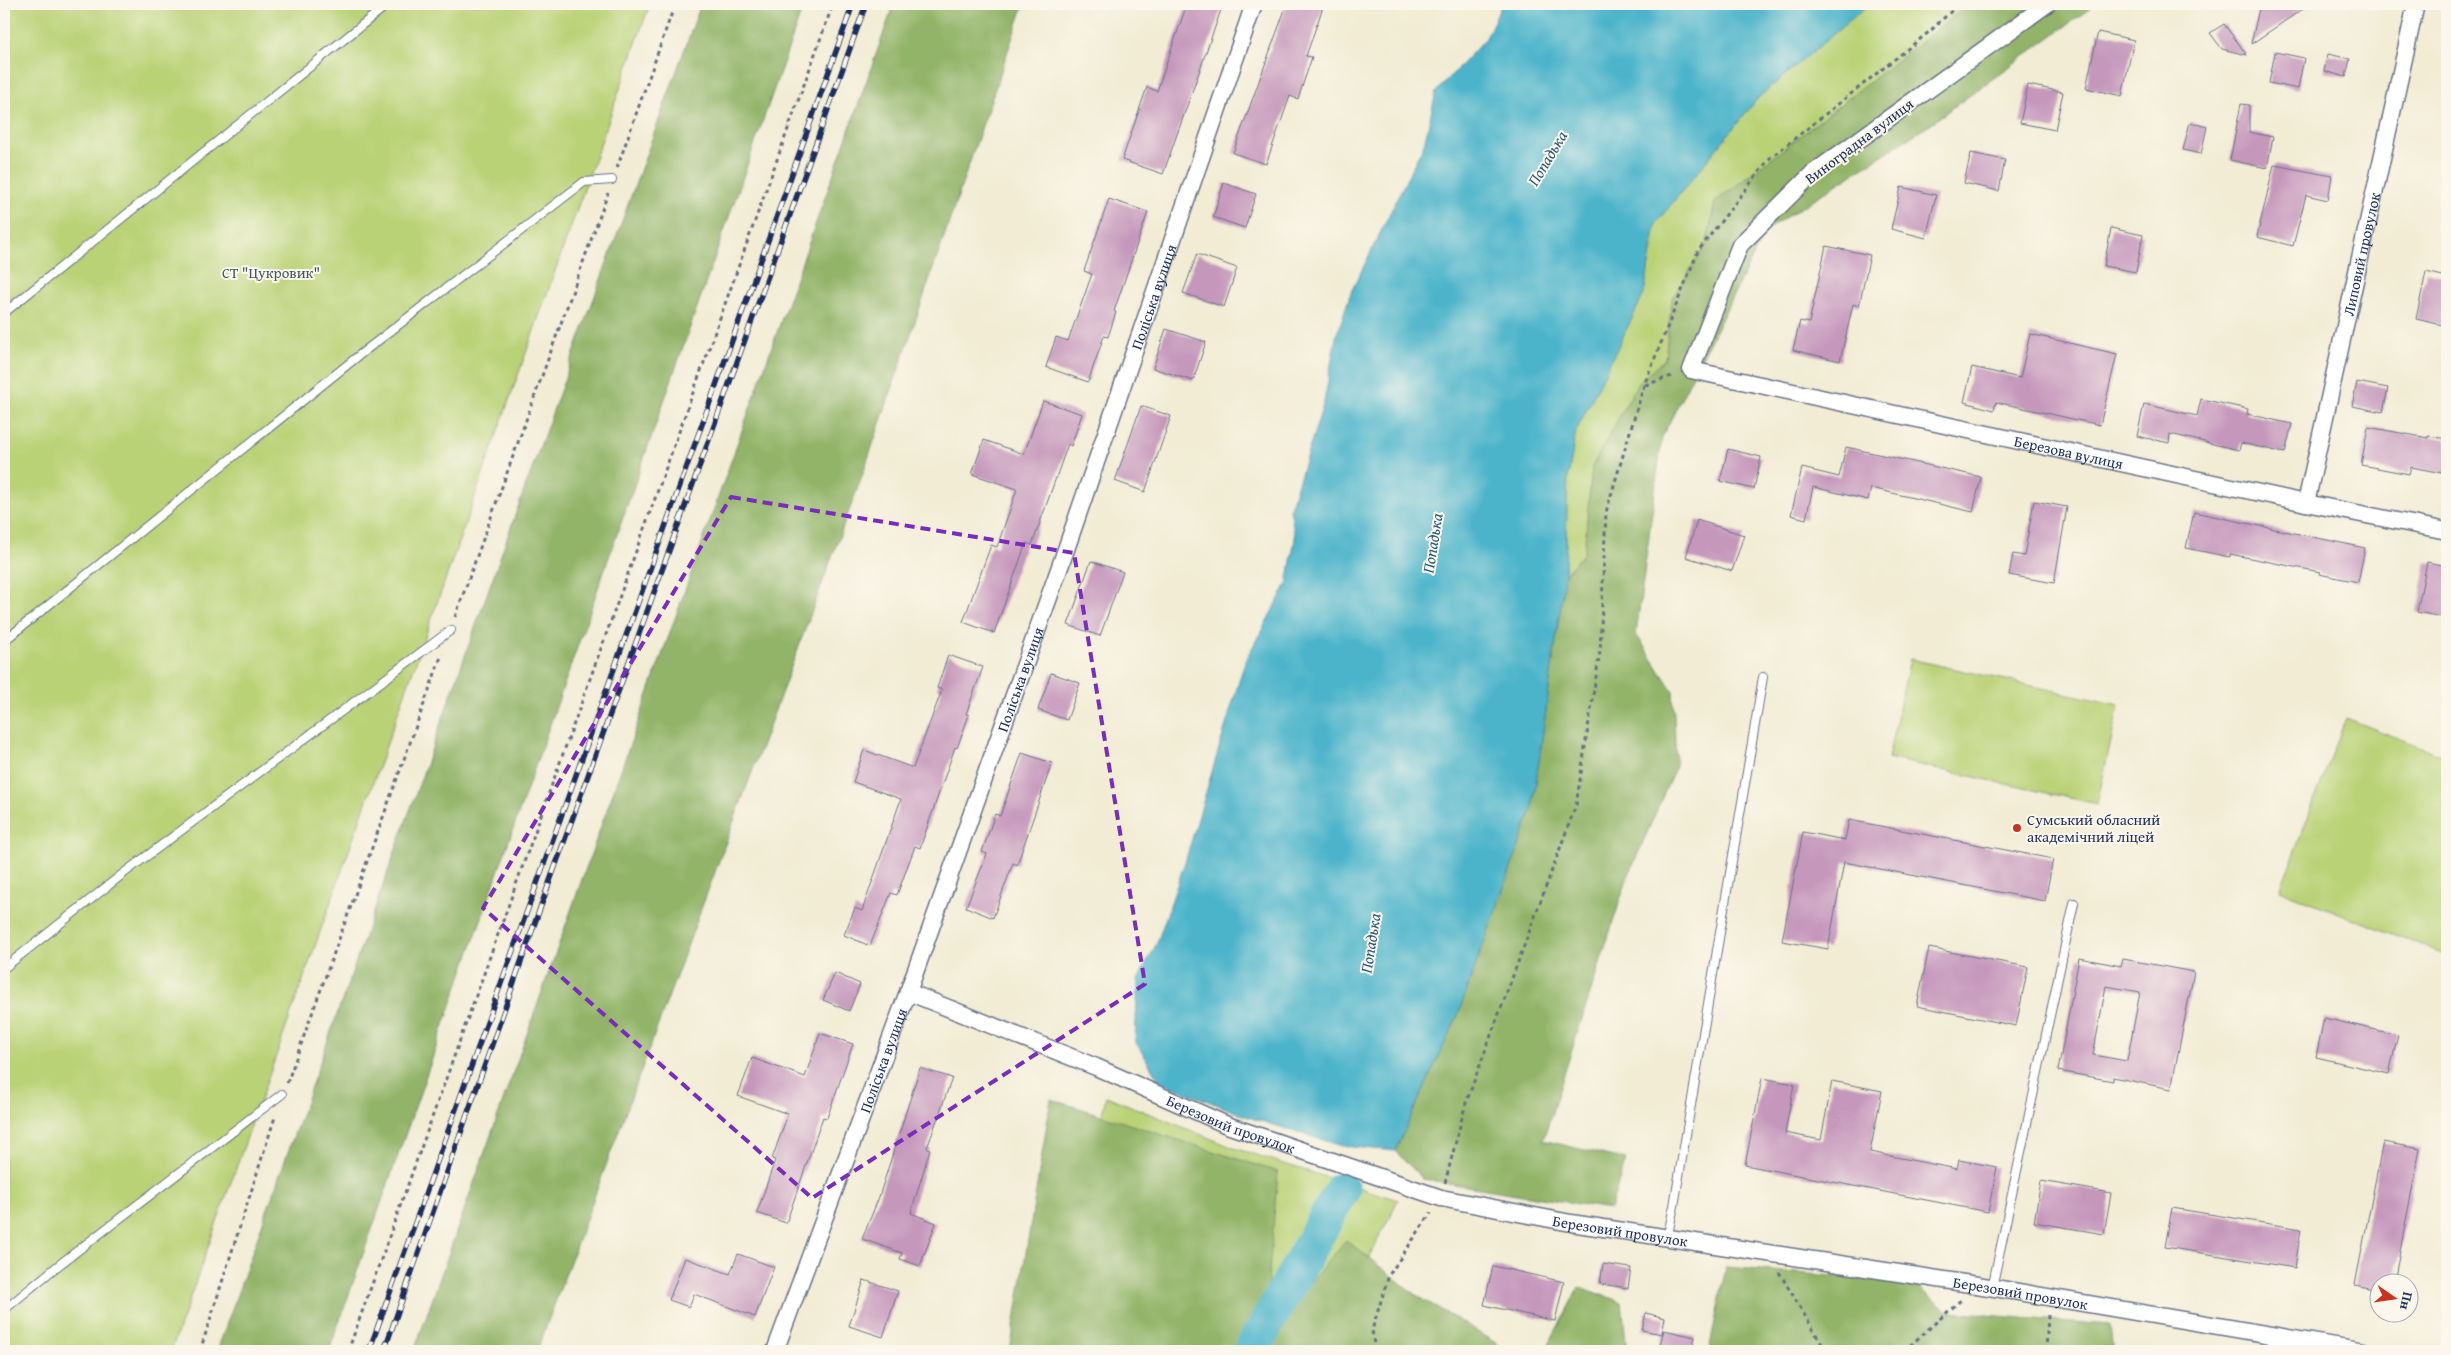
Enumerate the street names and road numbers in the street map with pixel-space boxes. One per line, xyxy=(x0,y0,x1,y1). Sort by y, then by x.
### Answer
street label: Виноградна вулиця xyxy=(1800,93,1918,189)
street label: Липовий провулок xyxy=(2337,190,2385,318)
street label: Поліська вулиця xyxy=(1125,241,1181,352)
street label: Березова вулиця xyxy=(2012,430,2126,474)
street label: Поліська вулиця xyxy=(991,623,1048,735)
street label: Поліська вулиця xyxy=(854,1005,912,1116)
street label: Березовий провулок xyxy=(1163,1089,1298,1158)
street label: Березовий провулок xyxy=(1551,1209,1689,1251)
street label: Березовий провулок xyxy=(1952,1271,2090,1314)

